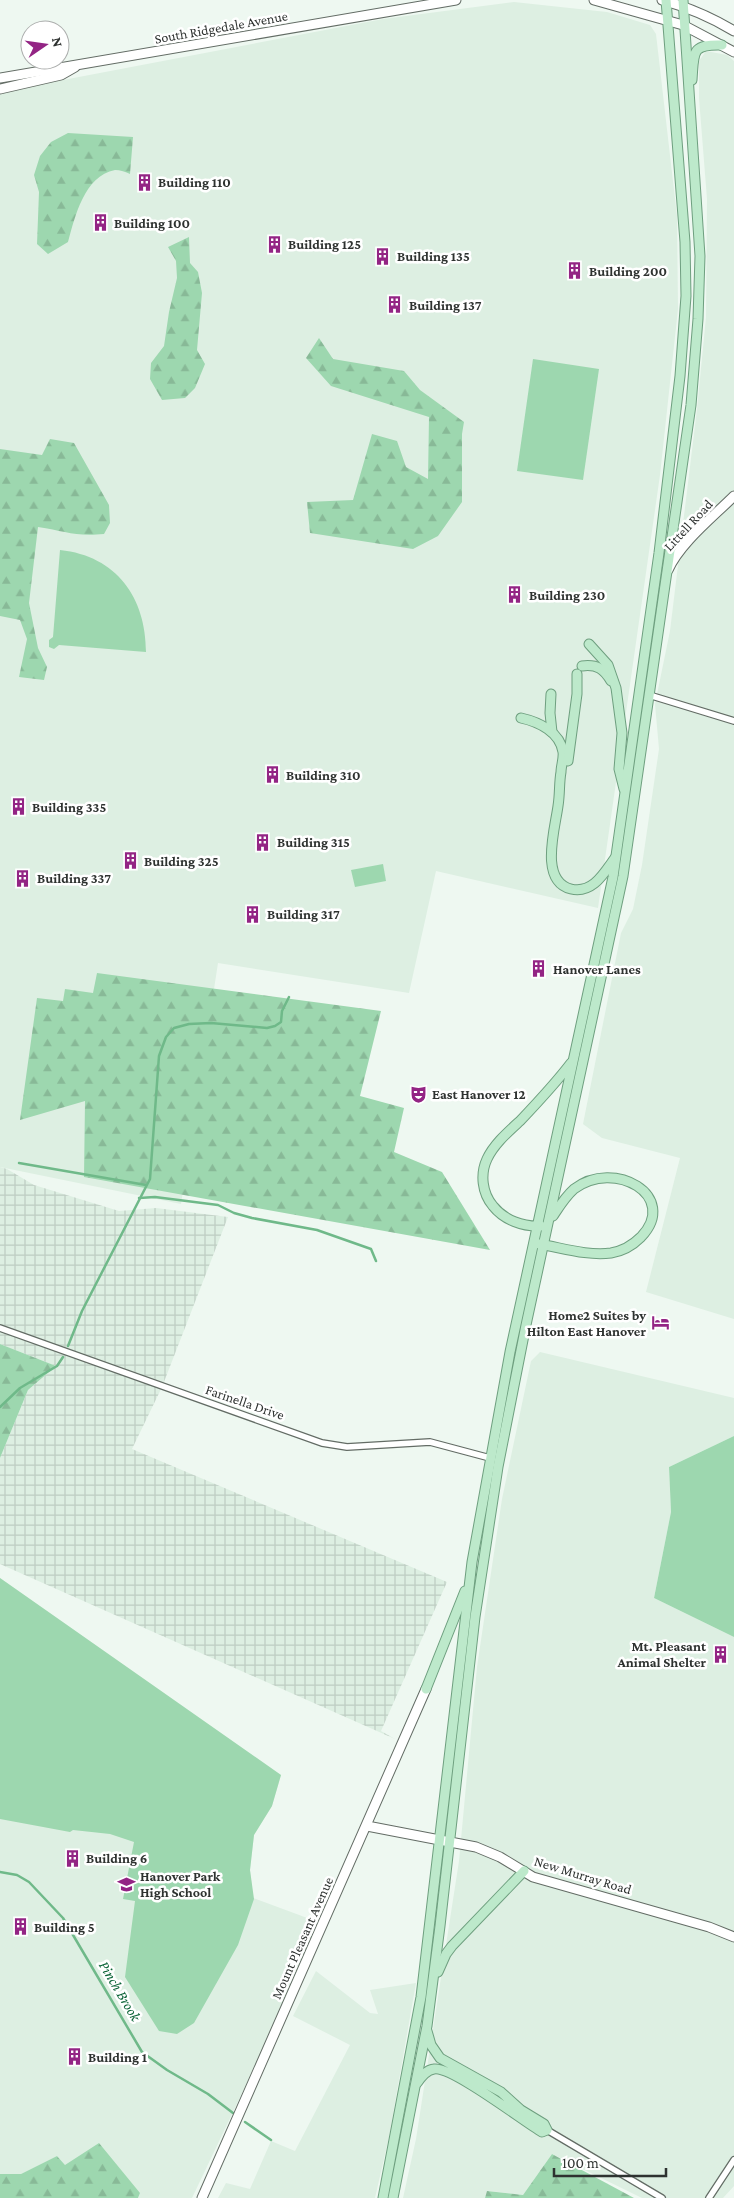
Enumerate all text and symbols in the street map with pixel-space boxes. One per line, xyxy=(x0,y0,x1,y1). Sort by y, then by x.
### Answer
street label: South Ridgedale Avenue xyxy=(153,7,289,47)
north arrow xyxy=(20,20,70,70)
text: N xyxy=(49,36,67,49)
building icon: Building 110 xyxy=(134,172,154,192)
place label: Building 110 xyxy=(158,174,231,190)
building icon: Building 100 xyxy=(90,213,110,233)
place label: Building 100 xyxy=(114,215,190,231)
building icon: Building 125 xyxy=(264,234,284,254)
place label: Building 125 xyxy=(288,236,361,252)
building icon: Building 135 xyxy=(373,246,393,266)
place label: Building 135 xyxy=(397,248,470,264)
building icon: Building 200 xyxy=(565,261,585,281)
place label: Building 200 xyxy=(589,263,667,279)
building icon: Building 137 xyxy=(385,295,405,315)
place label: Building 137 xyxy=(409,297,482,313)
street label: Littell Road xyxy=(660,496,716,554)
building icon: Building 230 xyxy=(505,585,525,605)
place label: Building 230 xyxy=(529,587,605,603)
building icon: Building 310 xyxy=(262,765,282,785)
place label: Building 310 xyxy=(286,767,360,783)
building icon: Building 335 xyxy=(8,797,28,817)
place label: Building 335 xyxy=(32,799,106,815)
building icon: Building 315 xyxy=(253,832,273,852)
place label: Building 315 xyxy=(277,834,350,850)
building icon: Building 325 xyxy=(120,851,140,871)
place label: Building 325 xyxy=(144,853,219,869)
building icon: Building 337 xyxy=(13,868,33,888)
place label: Building 337 xyxy=(37,870,111,886)
building icon: Building 317 xyxy=(243,904,263,924)
place label: Building 317 xyxy=(267,906,340,922)
building icon: Hanover Lanes xyxy=(529,959,549,979)
place label: Hanover Lanes xyxy=(553,961,641,977)
theatre icon: East Hanover 12 xyxy=(408,1084,428,1104)
place label: East Hanover 12 xyxy=(432,1086,526,1102)
place label: Home2 Suites by Hilton East Hanover xyxy=(527,1307,646,1339)
hotel icon: Home2 Suites by Hilton East Hanover xyxy=(650,1313,670,1333)
street label: Farinella Drive xyxy=(203,1381,287,1423)
place label: Mt. Pleasant Animal Shelter xyxy=(617,1638,707,1670)
building icon: Mt. Pleasant Animal Shelter xyxy=(710,1644,730,1664)
building icon: Building 6 xyxy=(62,1848,82,1868)
place label: Building 6 xyxy=(86,1850,147,1866)
street label: New Murray Road xyxy=(532,1853,634,1898)
place label: Hanover Park High School xyxy=(140,1868,221,1900)
school or university icon: Hanover Park High School xyxy=(116,1874,136,1894)
street label: Mount Pleasant Avenue xyxy=(268,1874,336,2002)
building icon: Building 5 xyxy=(10,1917,30,1937)
place label: Building 5 xyxy=(34,1919,95,1935)
water label: Pinch Brook xyxy=(96,1958,145,2025)
building icon: Building 1 xyxy=(64,2047,84,2067)
place label: Building 1 xyxy=(88,2049,147,2065)
scale bar xyxy=(554,2146,666,2178)
text: 100 m xyxy=(562,2155,599,2171)

